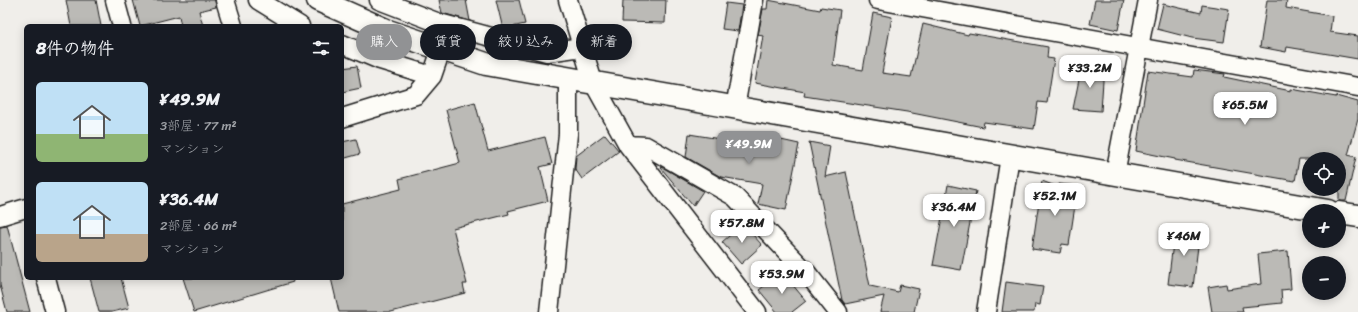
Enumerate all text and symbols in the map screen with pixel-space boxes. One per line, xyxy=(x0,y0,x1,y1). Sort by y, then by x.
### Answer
chip: 購入 xyxy=(356,24,412,60)
chip: 賃貸 xyxy=(420,24,476,60)
chip: 絞り込み xyxy=(484,24,568,60)
chip: 新着 xyxy=(576,24,632,60)
text: 8件の物件 xyxy=(36,33,114,63)
icon: filters xyxy=(310,37,332,59)
pin: ¥33.2M xyxy=(1057,55,1123,89)
text: ¥33.2M xyxy=(1068,56,1112,79)
text: ¥49.9M xyxy=(160,84,220,114)
pin: ¥65.5M xyxy=(1212,92,1278,126)
text: ¥65.5M xyxy=(1222,93,1268,116)
icon: home xyxy=(68,98,116,146)
text: 3部屋 · 77 m² xyxy=(160,114,237,137)
pin: ¥49.9M xyxy=(716,131,782,165)
text: ¥49.9M xyxy=(726,132,772,155)
text: マンション xyxy=(160,137,224,160)
map controls xyxy=(1302,152,1346,300)
button: locate xyxy=(1302,152,1346,196)
pin: ¥52.1M xyxy=(1022,183,1088,217)
text: ¥36.4M xyxy=(160,184,218,214)
text: ¥52.1M xyxy=(1034,184,1076,207)
pin: ¥36.4M xyxy=(921,194,987,228)
text: ¥36.4M xyxy=(932,195,976,218)
icon: home xyxy=(68,198,116,246)
button: + xyxy=(1302,204,1346,248)
pin: ¥57.8M xyxy=(709,210,775,244)
text: ¥57.8M xyxy=(720,211,764,234)
text: 2部屋 · 66 m² xyxy=(160,214,237,237)
pin: ¥46M xyxy=(1160,223,1208,257)
text: ¥46M xyxy=(1167,224,1201,247)
text: マンション xyxy=(160,237,224,260)
button: − xyxy=(1302,256,1346,300)
pin: ¥53.9M xyxy=(749,261,815,295)
text: ¥53.9M xyxy=(760,262,804,285)

